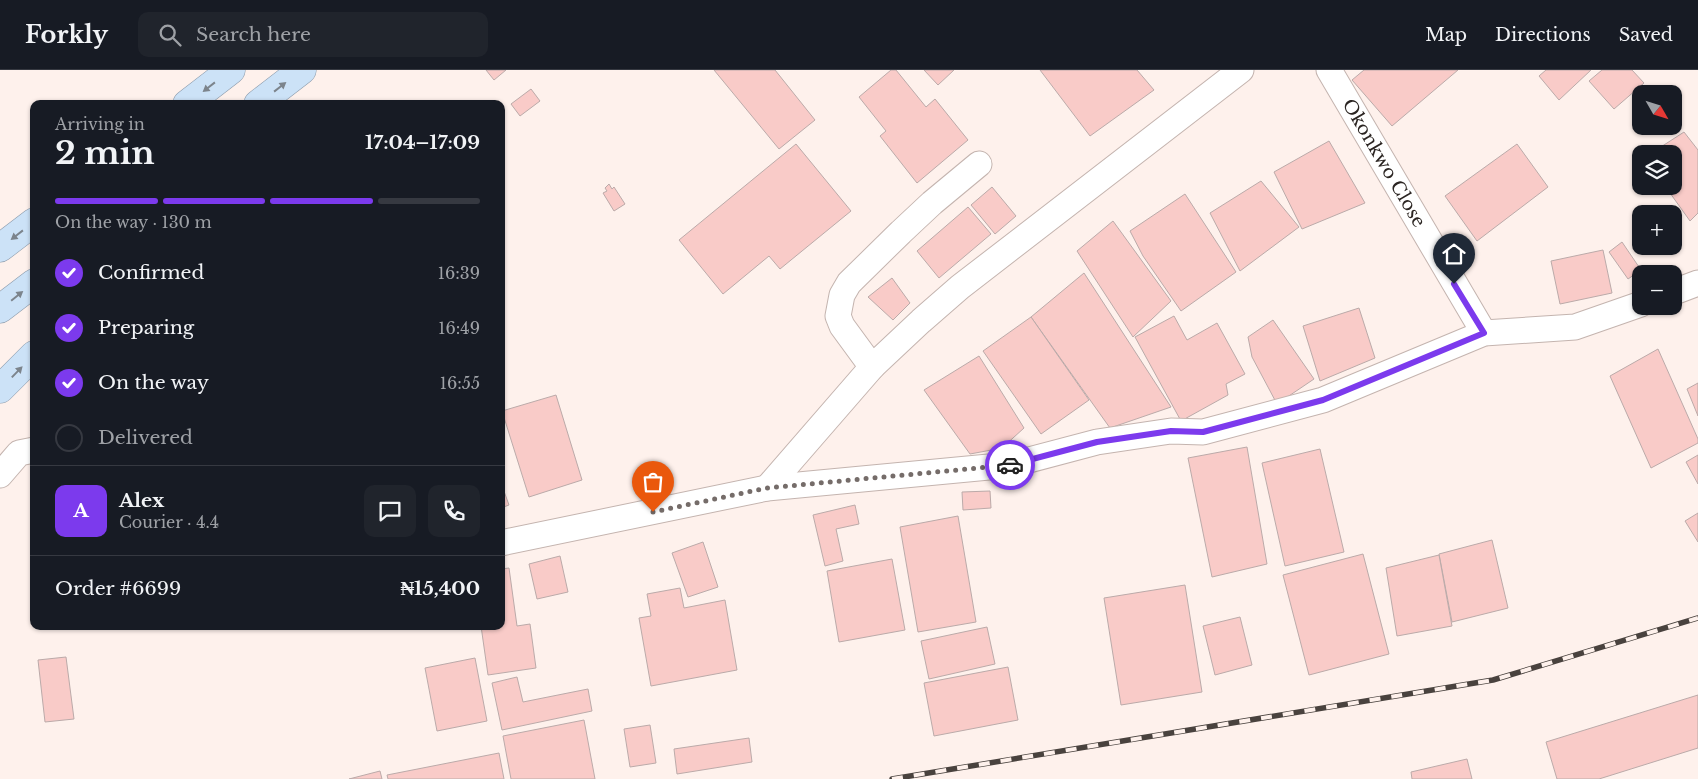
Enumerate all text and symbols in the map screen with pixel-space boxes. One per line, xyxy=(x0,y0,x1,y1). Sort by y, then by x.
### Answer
search box xyxy=(138,12,488,57)
text: Forkly xyxy=(25,20,108,49)
icon: search xyxy=(156,21,184,49)
text: Search here xyxy=(196,23,311,46)
text: Map xyxy=(1425,24,1467,46)
text: Directions xyxy=(1495,24,1591,46)
text: Saved xyxy=(1619,24,1673,46)
one-way arrow xyxy=(273,81,286,92)
one-way arrow xyxy=(202,82,216,92)
north arrow xyxy=(1632,85,1682,135)
map controls xyxy=(1632,85,1682,315)
street label: Okonkwo Close xyxy=(1338,95,1430,231)
text: Arriving in xyxy=(55,114,145,134)
text: 17:04–17:09 xyxy=(365,131,480,154)
text: 2 min xyxy=(55,133,155,173)
button: layers xyxy=(1632,145,1682,195)
button: + xyxy=(1632,205,1682,255)
text: On the way · 130 m xyxy=(55,212,212,232)
one-way arrow xyxy=(11,230,24,241)
pin xyxy=(1433,233,1475,284)
icon: home xyxy=(1440,240,1468,268)
icon: check xyxy=(55,259,83,287)
text: Confirmed xyxy=(98,261,204,284)
text: 16:39 xyxy=(438,263,480,283)
button: − xyxy=(1632,265,1682,315)
one-way arrow xyxy=(10,291,24,301)
icon: check xyxy=(55,314,83,342)
text: Preparing xyxy=(98,316,194,339)
text: 16:49 xyxy=(438,318,480,338)
one-way arrow xyxy=(11,366,23,378)
icon: check xyxy=(55,369,83,397)
text: On the way xyxy=(98,371,209,394)
text: 16:55 xyxy=(440,373,480,393)
text: Delivered xyxy=(98,426,193,449)
courier xyxy=(985,440,1035,490)
icon: car xyxy=(996,451,1024,479)
pin xyxy=(632,461,674,512)
icon: bag xyxy=(639,468,667,496)
button: chat xyxy=(364,485,416,537)
button: phone xyxy=(428,485,480,537)
text: Alex xyxy=(119,489,164,512)
text: A xyxy=(73,499,89,522)
text: Courier · 4.4 xyxy=(119,512,219,532)
text: Order #6699 xyxy=(55,577,181,600)
text: ₦15,400 xyxy=(400,577,480,600)

